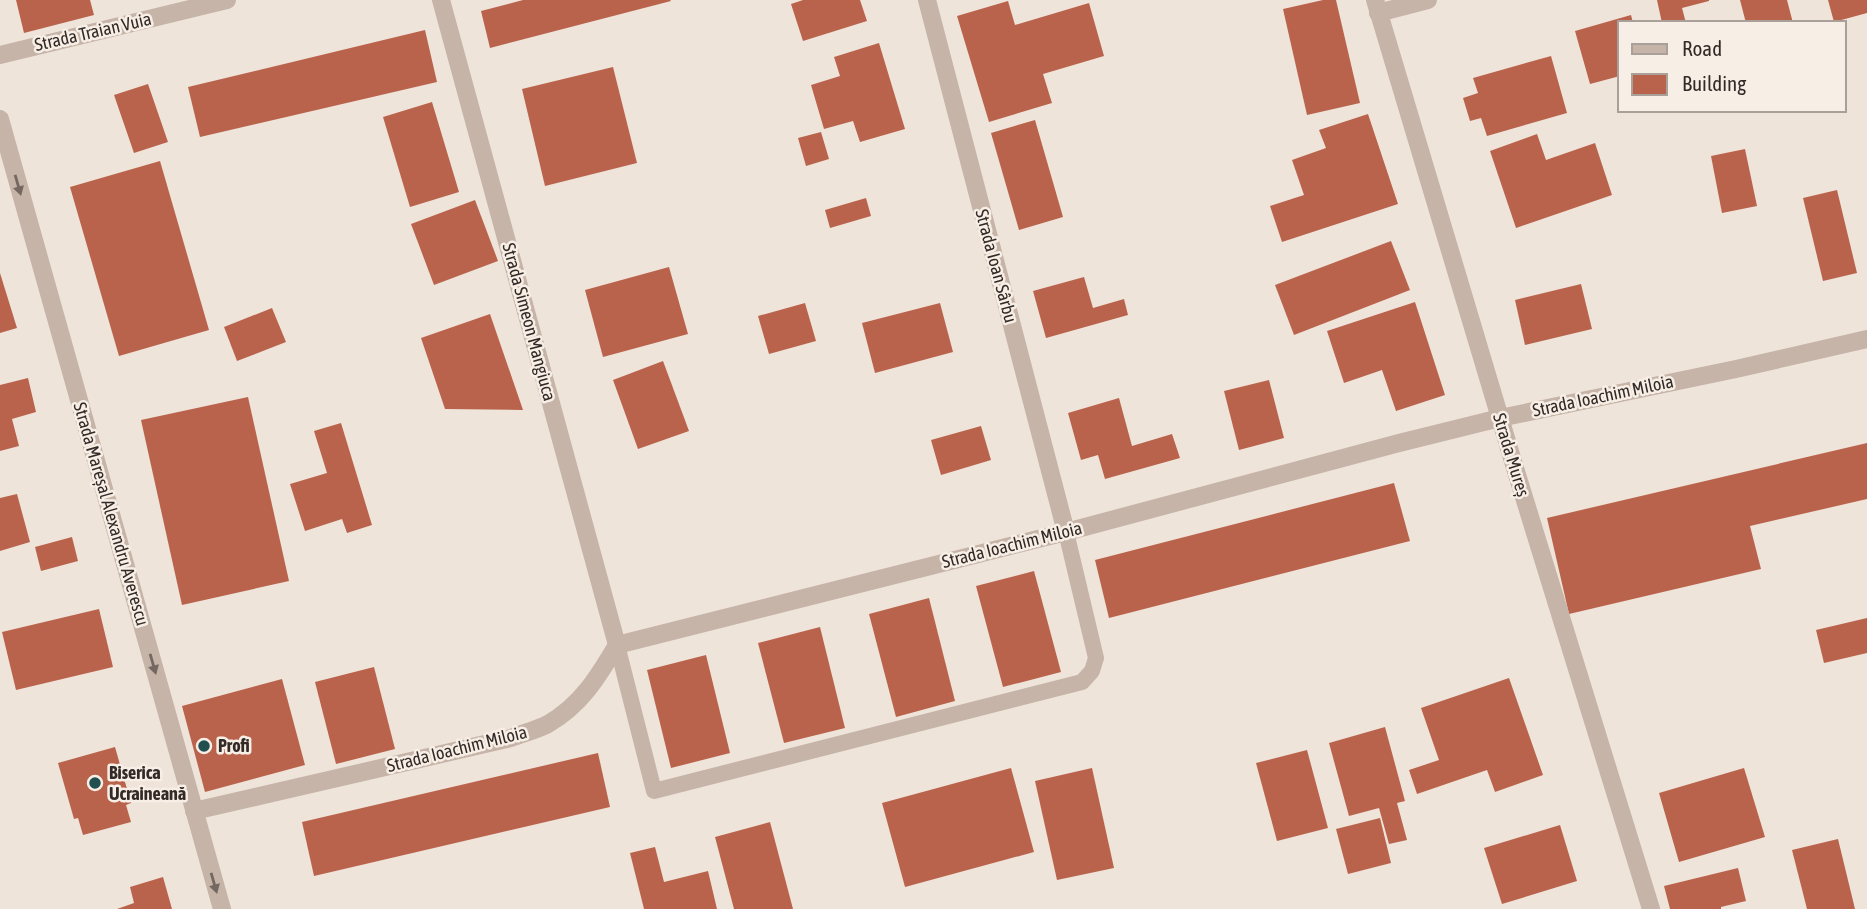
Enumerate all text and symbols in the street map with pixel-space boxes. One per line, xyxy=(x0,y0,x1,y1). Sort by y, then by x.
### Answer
street label: Strada Traian Vuia xyxy=(33,8,153,55)
legend xyxy=(1618,21,1846,112)
text: Road xyxy=(1682,36,1722,60)
text: Building xyxy=(1682,71,1746,95)
one-way arrow xyxy=(14,175,24,196)
street label: Strada Ioan Sârbu xyxy=(971,207,1022,325)
street label: Strada Simeon Mangiuca xyxy=(498,241,561,403)
street label: Strada Ioachim Miloia xyxy=(1530,370,1675,421)
street label: Strada Mareșal Alexandru Averescu xyxy=(69,400,153,628)
street label: Strada Mureș xyxy=(1489,411,1534,499)
street label: Strada Ioachim Miloia xyxy=(940,517,1084,572)
one-way arrow xyxy=(148,653,159,675)
street label: Strada Ioachim Miloia xyxy=(385,721,529,776)
place label: Profi xyxy=(218,735,250,756)
marker: Profi xyxy=(196,738,212,754)
place label: Biserica Ucraineană xyxy=(109,762,186,804)
marker: Biserica Ucraineană xyxy=(87,775,103,791)
one-way arrow xyxy=(210,872,220,893)

